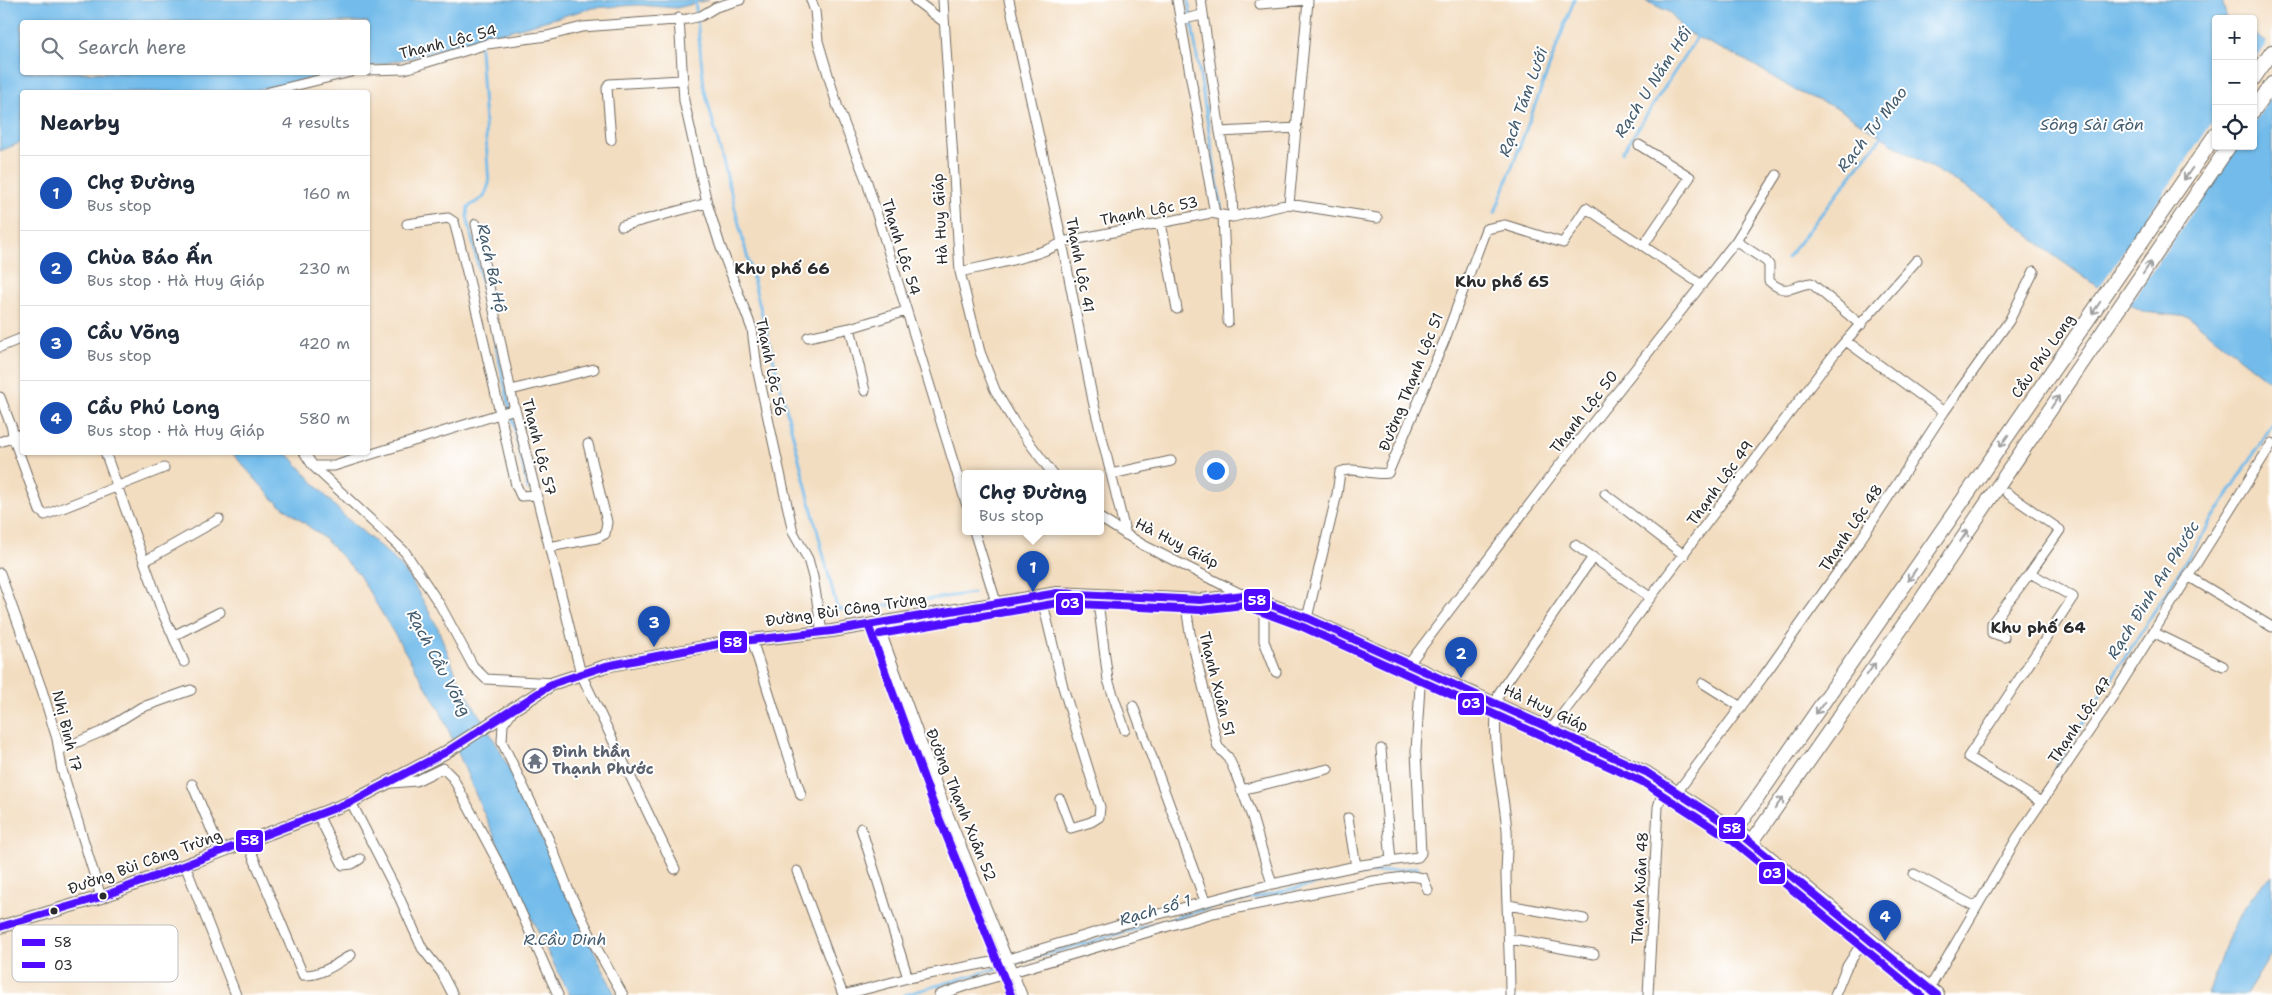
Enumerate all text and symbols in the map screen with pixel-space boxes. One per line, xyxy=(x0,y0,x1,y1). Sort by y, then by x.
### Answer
map controls xyxy=(2212,15,2257,150)
button: + xyxy=(2212,15,2257,60)
search box xyxy=(20,20,370,75)
street label: Thạnh Lộc 54 xyxy=(397,20,499,64)
water label: Rạch U Năm Hối xyxy=(1609,22,1697,141)
icon: search xyxy=(38,34,66,62)
text: Search here xyxy=(78,35,187,60)
water label: Rạch Tám Lưới xyxy=(1493,44,1553,160)
button: − xyxy=(2212,60,2257,105)
water label: Rạch Tư Mao xyxy=(1832,82,1912,176)
button: locate xyxy=(2212,105,2257,150)
text: Nearby xyxy=(40,109,120,137)
text: 4 results xyxy=(281,112,350,133)
water label: Sông Sài Gòn xyxy=(2040,114,2144,135)
one-way arrow xyxy=(2183,167,2193,181)
text: Chợ Đường xyxy=(87,170,195,195)
street label: Hà Huy Giáp xyxy=(928,173,952,265)
text: 1 xyxy=(52,183,60,204)
text: 160 m xyxy=(303,183,350,204)
street label: Thạnh Lộc 53 xyxy=(1098,192,1200,230)
text: Bus stop xyxy=(87,195,152,216)
street label: Thạnh Lộc 54 xyxy=(877,196,925,298)
street label: Thạnh Lộc 41 xyxy=(1061,216,1099,314)
water label: Rạch Bá Hộ xyxy=(472,222,512,315)
text: Chùa Báo Ấn xyxy=(87,245,213,270)
text: 2 xyxy=(50,258,62,279)
text: 230 m xyxy=(298,258,350,279)
district label: Khu phố 66 xyxy=(734,258,830,279)
one-way arrow xyxy=(2142,261,2152,275)
text: Bus stop · Hà Huy Giáp xyxy=(87,270,265,291)
district label: Khu phố 65 xyxy=(1455,271,1549,292)
one-way arrow xyxy=(2091,300,2101,314)
street label: Đường Thạnh Lộc 51 xyxy=(1374,310,1448,454)
street label: Cầu Phú Long xyxy=(2007,310,2079,402)
street label: Thạnh Lộc 56 xyxy=(751,316,791,418)
text: Cầu Võng xyxy=(87,320,180,345)
text: 3 xyxy=(50,333,62,354)
text: 420 m xyxy=(299,333,350,354)
text: Bus stop xyxy=(87,345,152,366)
street label: Thạnh Lộc 50 xyxy=(1545,366,1623,458)
text: Cầu Phú Long xyxy=(87,395,220,420)
one-way arrow xyxy=(2050,395,2061,409)
street label: Thạnh Lộc 57 xyxy=(517,396,561,498)
text: 4 xyxy=(50,408,62,429)
text: 580 m xyxy=(299,408,350,429)
text: Bus stop · Hà Huy Giáp xyxy=(87,420,265,441)
one-way arrow xyxy=(1999,434,2009,448)
street label: Thạnh Lộc 49 xyxy=(1682,436,1758,530)
your location xyxy=(1203,458,1229,484)
popup xyxy=(962,470,1104,535)
text: Chợ Đường xyxy=(979,480,1087,505)
street label: Thạnh Lộc 48 xyxy=(1814,481,1888,575)
text: Bus stop xyxy=(979,505,1044,526)
street label: Hà Huy Giáp xyxy=(1132,513,1222,573)
water label: Rạch Đình An Phước xyxy=(2102,517,2204,663)
one-way arrow xyxy=(1959,530,1969,544)
pin: 1 xyxy=(1017,551,1049,592)
one-way arrow xyxy=(1907,568,1917,582)
line badge: 58 xyxy=(1243,588,1271,612)
street label: Đường Bùi Công Trừng xyxy=(764,589,928,631)
text: 58 xyxy=(1248,591,1266,609)
line badge: 03 xyxy=(1055,592,1084,616)
text: 03 xyxy=(1060,594,1080,612)
water label: Rạch Cầu Võng xyxy=(402,606,476,720)
pin: 3 xyxy=(638,606,670,647)
district label: Khu phố 64 xyxy=(1990,617,2086,638)
line badge: 58 xyxy=(719,630,748,654)
street label: Thạnh Xuân 51 xyxy=(1194,630,1240,738)
text: 58 xyxy=(724,633,742,651)
pin: 2 xyxy=(1445,637,1477,678)
one-way arrow xyxy=(1866,662,1876,676)
street label: Thạnh Lộc 47 xyxy=(2044,673,2116,767)
street label: Hà Huy Giáp xyxy=(1500,680,1592,736)
street label: Nhị Bình 17 xyxy=(47,688,87,774)
line badge: 03 xyxy=(1457,692,1485,716)
text: 03 xyxy=(1461,694,1481,712)
one-way arrow xyxy=(1815,701,1825,715)
street label: Đường Thạnh Xuân 52 xyxy=(921,726,1001,884)
place label: Đình thần Thạnh Phước xyxy=(552,742,654,779)
temple icon: Đình thần Thạnh Phước xyxy=(522,748,548,774)
one-way arrow xyxy=(1774,796,1784,810)
line badge: 58 xyxy=(1718,816,1746,840)
text: 58 xyxy=(1723,819,1741,837)
street label: Đường Bùi Công Trừng xyxy=(65,825,225,899)
line badge: 58 xyxy=(235,829,264,853)
text: 58 xyxy=(241,831,259,849)
street label: Thạnh Xuân 48 xyxy=(1627,831,1653,945)
line badge: 03 xyxy=(1758,861,1786,885)
text: 03 xyxy=(1762,864,1782,882)
water label: Rạch số 1 xyxy=(1117,890,1194,930)
unlabelled marker xyxy=(98,891,108,901)
pin: 4 xyxy=(1869,900,1901,941)
unlabelled marker xyxy=(49,906,59,916)
legend xyxy=(12,925,178,982)
water label: R.Cầu Dinh xyxy=(523,929,607,950)
text: 58 xyxy=(54,933,72,951)
text: 03 xyxy=(54,956,73,974)

